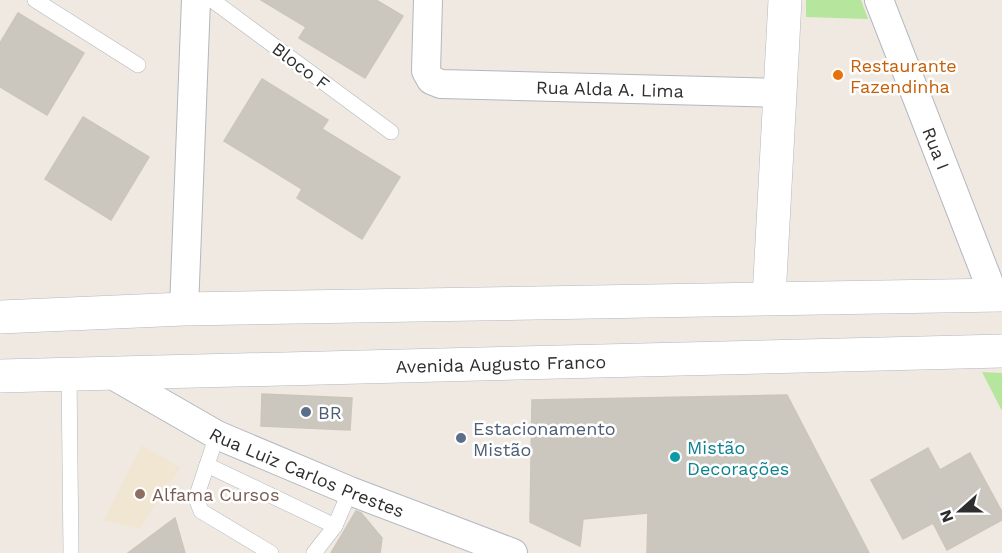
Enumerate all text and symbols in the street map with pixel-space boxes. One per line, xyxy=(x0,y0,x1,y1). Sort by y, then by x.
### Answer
street label: Bloco F xyxy=(268,38,334,94)
place label: Restaurante Fazendinha xyxy=(850,55,957,97)
marker: Restaurante Fazendinha xyxy=(831,68,845,82)
street label: Rua Alda A. Lima xyxy=(536,76,684,101)
street label: Rua I xyxy=(919,124,954,173)
street label: Avenida Augusto Franco xyxy=(395,350,606,377)
place label: BR xyxy=(318,402,342,423)
marker: BR xyxy=(299,405,313,419)
place label: Estacionamento Mistão xyxy=(473,418,616,460)
street label: Rua Luiz Carlos Prestes xyxy=(206,423,407,521)
marker: Estacionamento Mistão xyxy=(454,431,468,445)
place label: Mistão Decorações xyxy=(687,437,789,479)
marker: Mistão Decorações xyxy=(668,450,682,464)
north arrow xyxy=(930,481,990,541)
place label: Alfama Cursos xyxy=(152,484,279,505)
marker: Alfama Cursos xyxy=(133,487,147,501)
text: N xyxy=(935,507,957,525)

